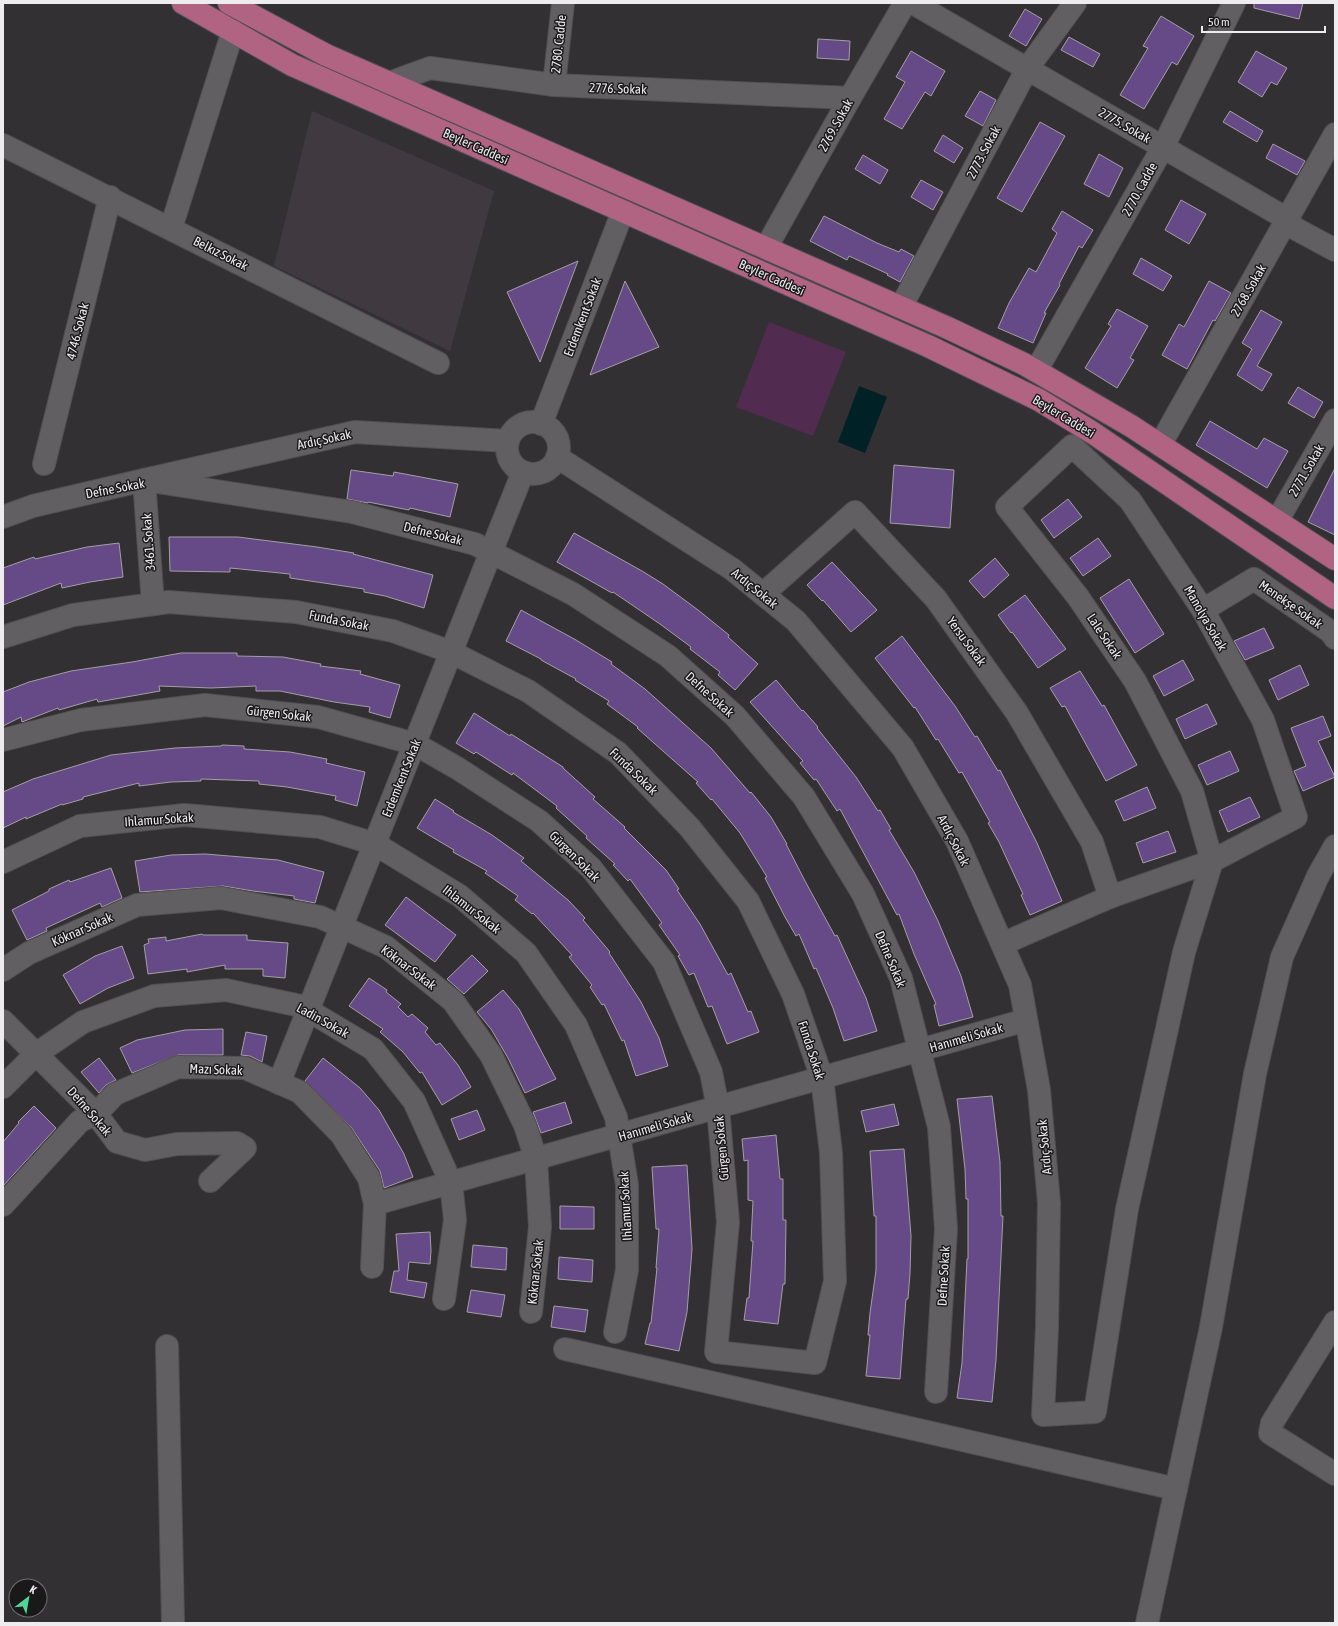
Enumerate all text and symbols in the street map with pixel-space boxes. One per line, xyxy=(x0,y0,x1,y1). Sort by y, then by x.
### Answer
scale bar xyxy=(1202,8,1325,34)
street label: 2780. Cadde xyxy=(548,14,569,74)
text: 50 m xyxy=(1208,15,1230,29)
street label: 2776. Sokak xyxy=(589,80,647,97)
street label: 2769. Sokak xyxy=(815,96,856,154)
street label: 2775. Sokak xyxy=(1096,105,1154,146)
street label: 2773. Sokak xyxy=(963,123,1004,181)
street label: Beyler Caddesi xyxy=(441,125,511,168)
street label: 2770. Cadde xyxy=(1119,160,1160,219)
street label: Belkız Sokak xyxy=(191,233,251,274)
street label: Beyler Caddesi xyxy=(737,256,807,299)
street label: 2768. Sokak xyxy=(1228,261,1269,319)
street label: Erdemkent Sokak xyxy=(561,275,604,359)
street label: 4746. Sokak xyxy=(63,301,92,361)
street label: Beyler Caddesi xyxy=(1030,392,1098,441)
street label: Ardıç Sokak xyxy=(296,426,353,453)
street label: 2771. Sokak xyxy=(1286,441,1327,499)
street label: Defne Sokak xyxy=(84,475,146,502)
street label: 3461. Sokak xyxy=(139,512,158,571)
street label: Defne Sokak xyxy=(402,519,464,548)
street label: Ardıç Sokak xyxy=(729,565,781,612)
street label: Menekşe Sokak xyxy=(1256,577,1325,632)
street label: Manolya Sokak xyxy=(1181,583,1230,654)
street label: Funda Sokak xyxy=(308,607,370,634)
street label: Lale Sokak xyxy=(1084,611,1125,662)
street label: Yersu Sokak xyxy=(944,614,989,669)
street label: Defne Sokak xyxy=(682,669,737,720)
street label: Gürgen Sokak xyxy=(246,703,312,724)
street label: Erdemkent Sokak xyxy=(379,737,424,819)
street label: Funda Sokak xyxy=(607,745,661,798)
street label: Ihlamur Sokak xyxy=(124,810,194,829)
street label: Ardıç Sokak xyxy=(934,812,973,868)
street label: Gürgen Sokak xyxy=(546,828,603,885)
street label: Ihlamur Sokak xyxy=(440,882,504,937)
street label: Köknar Sokak xyxy=(49,909,115,950)
street label: Defne Sokak xyxy=(872,929,909,990)
street label: Köknar Sokak xyxy=(378,942,439,993)
street label: Ladin Sokak xyxy=(294,1000,352,1041)
street label: Funda Sokak xyxy=(795,1019,828,1082)
street label: Hanımeli Sokak xyxy=(928,1020,1005,1055)
street label: Mazı Sokak xyxy=(189,1061,243,1078)
street label: Defne Sokak xyxy=(64,1084,115,1139)
street label: Hanımeli Sokak xyxy=(617,1109,694,1144)
street label: Gürgen Sokak xyxy=(711,1115,732,1181)
street label: Ardıç Sokak xyxy=(1035,1119,1054,1175)
street label: Ihlamur Sokak xyxy=(616,1171,635,1241)
street label: Köknar Sokak xyxy=(525,1239,546,1305)
street label: Defne Sokak xyxy=(934,1245,953,1306)
north arrow xyxy=(8,1578,48,1618)
text: K xyxy=(28,1583,39,1596)

